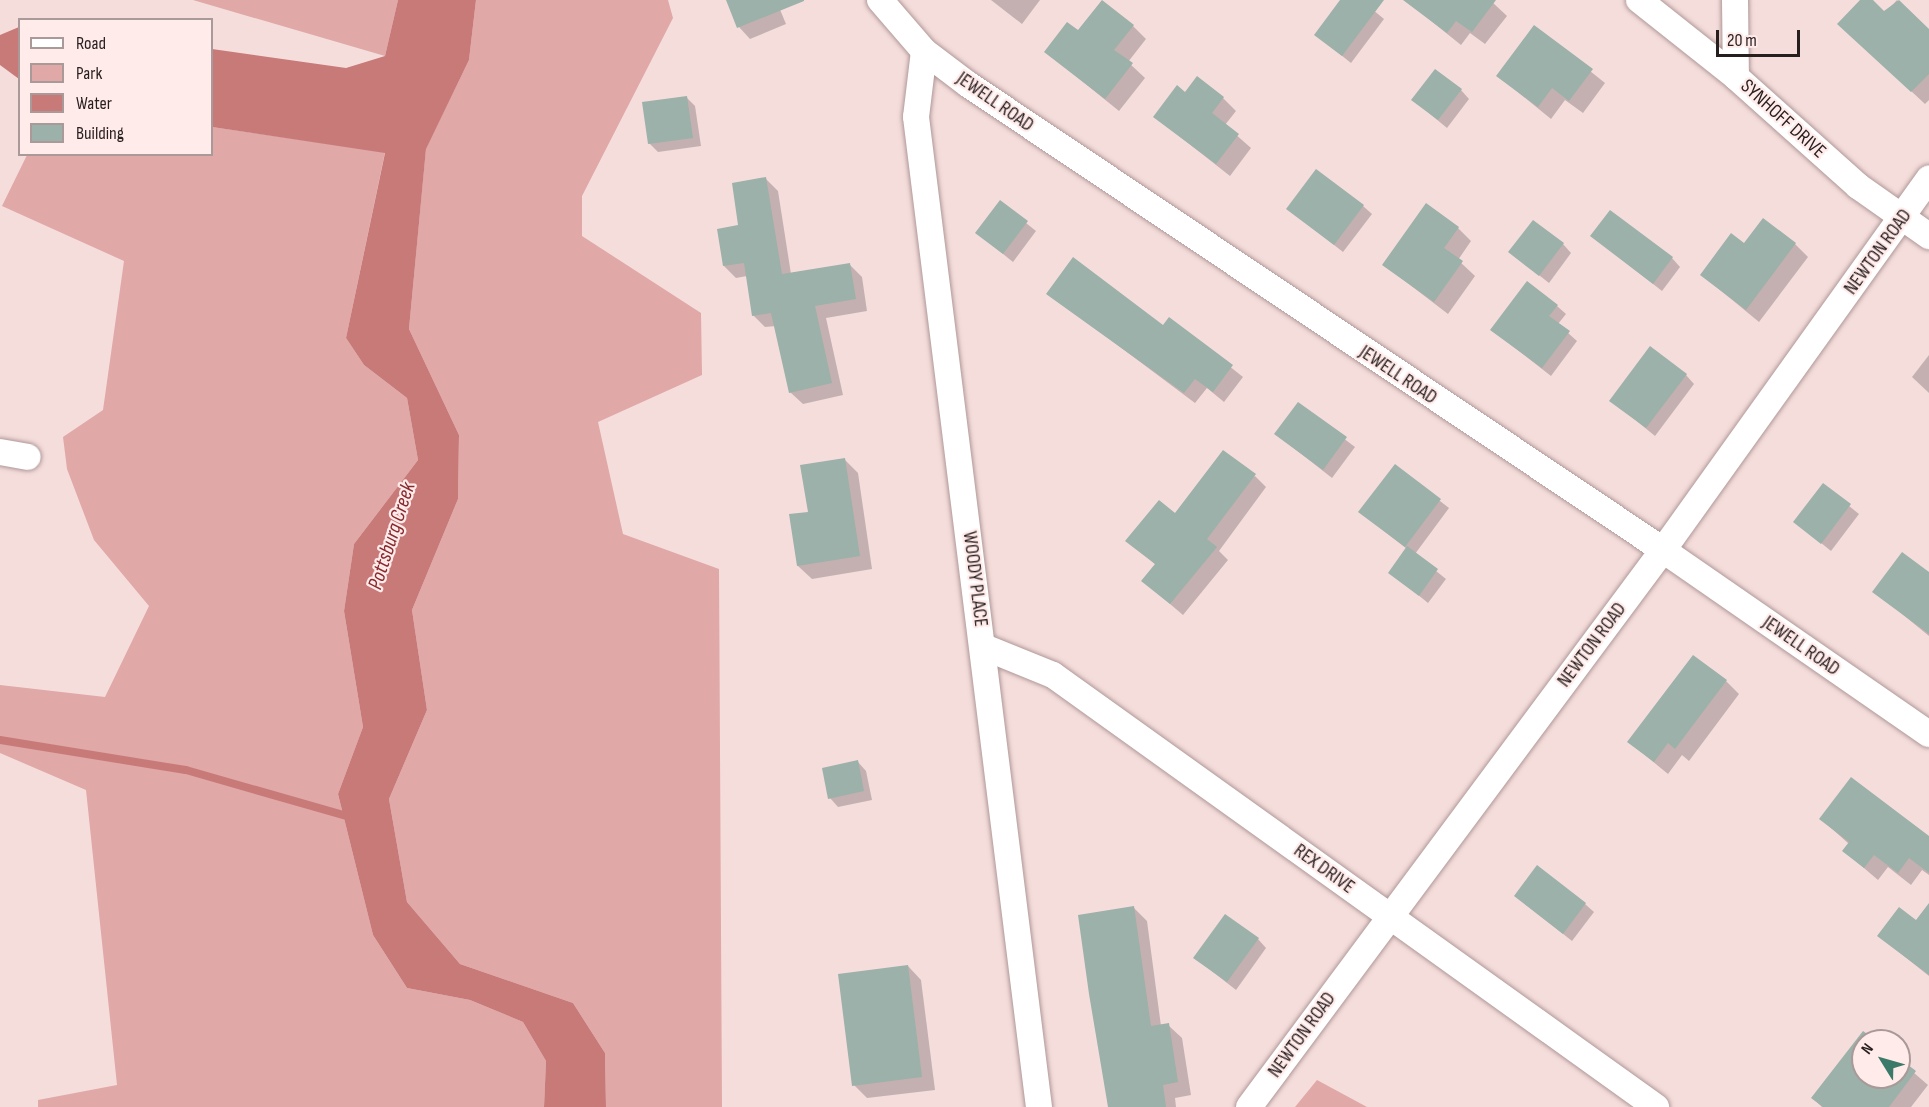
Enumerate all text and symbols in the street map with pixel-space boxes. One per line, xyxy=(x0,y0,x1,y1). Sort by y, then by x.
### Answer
legend xyxy=(18,18,213,156)
scale bar xyxy=(1719,18,1803,56)
text: 20 m xyxy=(1727,30,1757,51)
text: Road xyxy=(76,33,106,54)
text: Park xyxy=(76,63,102,84)
street label: JEWELL ROAD xyxy=(952,67,1038,137)
street label: SYNHOFF DRIVE xyxy=(1735,74,1831,164)
text: Water xyxy=(76,93,112,114)
text: Building xyxy=(76,123,124,144)
street label: NEWTON ROAD xyxy=(1839,205,1917,299)
street label: JEWELL ROAD xyxy=(1354,340,1442,410)
water label: Pottsburg Creek xyxy=(363,479,421,593)
street label: WOODY PLACE xyxy=(957,530,993,628)
street label: NEWTON ROAD xyxy=(1552,598,1632,692)
street label: JEWELL ROAD xyxy=(1758,611,1844,681)
street label: REX DRIVE xyxy=(1289,839,1359,899)
street label: NEWTON ROAD xyxy=(1263,988,1341,1082)
north arrow xyxy=(1851,1029,1911,1089)
text: N xyxy=(1858,1040,1878,1058)

